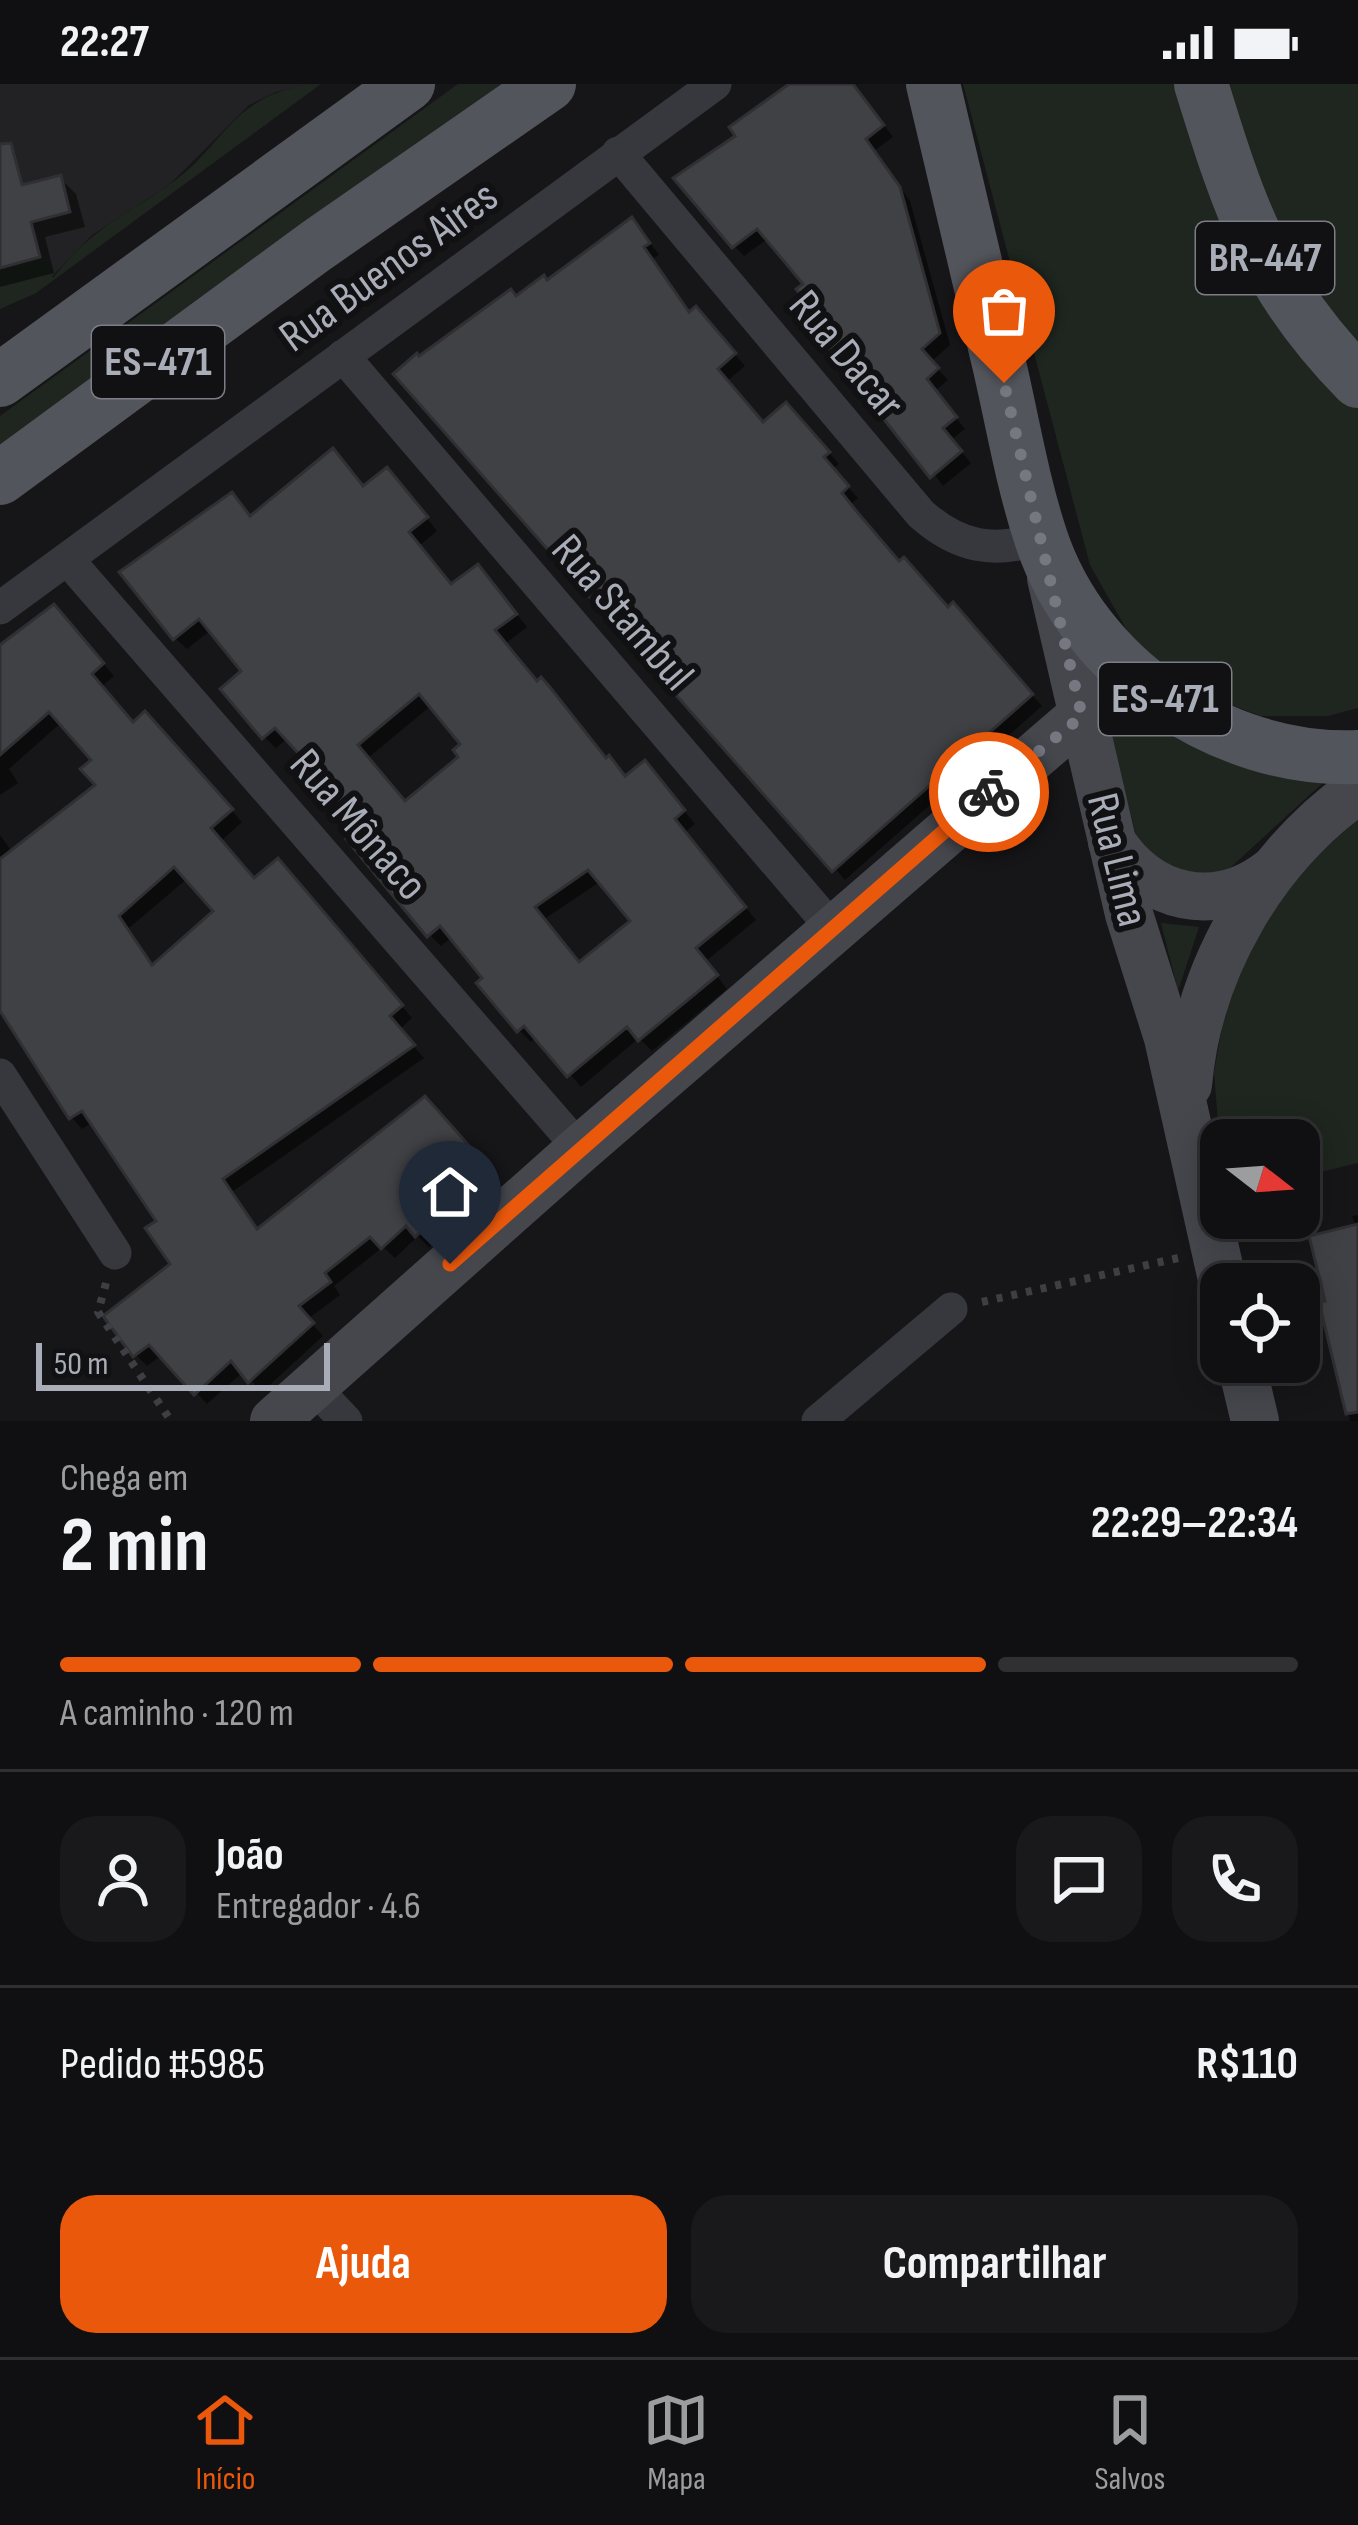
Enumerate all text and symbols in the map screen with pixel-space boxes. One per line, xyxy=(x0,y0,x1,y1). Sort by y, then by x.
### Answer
text: 22:27 xyxy=(60,15,149,70)
street label: Rua Buenos Aires xyxy=(269,169,509,365)
road number: BR-447 xyxy=(1196,222,1334,294)
pin xyxy=(953,260,1055,383)
icon: bag xyxy=(971,278,1037,344)
street label: Rua Dacar xyxy=(776,280,916,431)
road number: ES-471 xyxy=(92,326,224,398)
street label: Rua Stambul xyxy=(539,524,705,702)
road number: ES-471 xyxy=(1099,663,1231,735)
courier xyxy=(929,732,1049,852)
street label: Rua Mônaco xyxy=(277,738,439,912)
icon: bike xyxy=(956,759,1022,825)
street label: Rua Lima xyxy=(1074,788,1160,932)
north arrow xyxy=(1200,1119,1320,1239)
map controls xyxy=(1200,1119,1320,1383)
pin xyxy=(399,1141,501,1264)
icon: home xyxy=(417,1159,483,1225)
button: locate xyxy=(1200,1263,1320,1383)
scale bar xyxy=(36,1337,330,1390)
text: 50 m xyxy=(54,1344,108,1384)
text: Chega em xyxy=(60,1455,188,1502)
text: 22:29–22:34 xyxy=(1091,1496,1298,1551)
text: 2 min xyxy=(60,1500,209,1593)
text: A caminho · 120 m xyxy=(60,1690,294,1737)
button: person xyxy=(60,1816,186,1942)
button: chat xyxy=(1016,1816,1142,1942)
button: phone xyxy=(1172,1816,1298,1942)
text: João xyxy=(216,1828,284,1883)
text: Entregador · 4.6 xyxy=(216,1883,421,1930)
text: Pedido #5985 xyxy=(60,2037,265,2092)
text: R$110 xyxy=(1196,2037,1298,2092)
button: Ajuda xyxy=(60,2195,667,2333)
button: Compartilhar xyxy=(691,2195,1298,2333)
tab: Início xyxy=(192,2387,258,2499)
tab: Mapa xyxy=(643,2387,709,2499)
tab: Salvos xyxy=(1094,2387,1165,2499)

